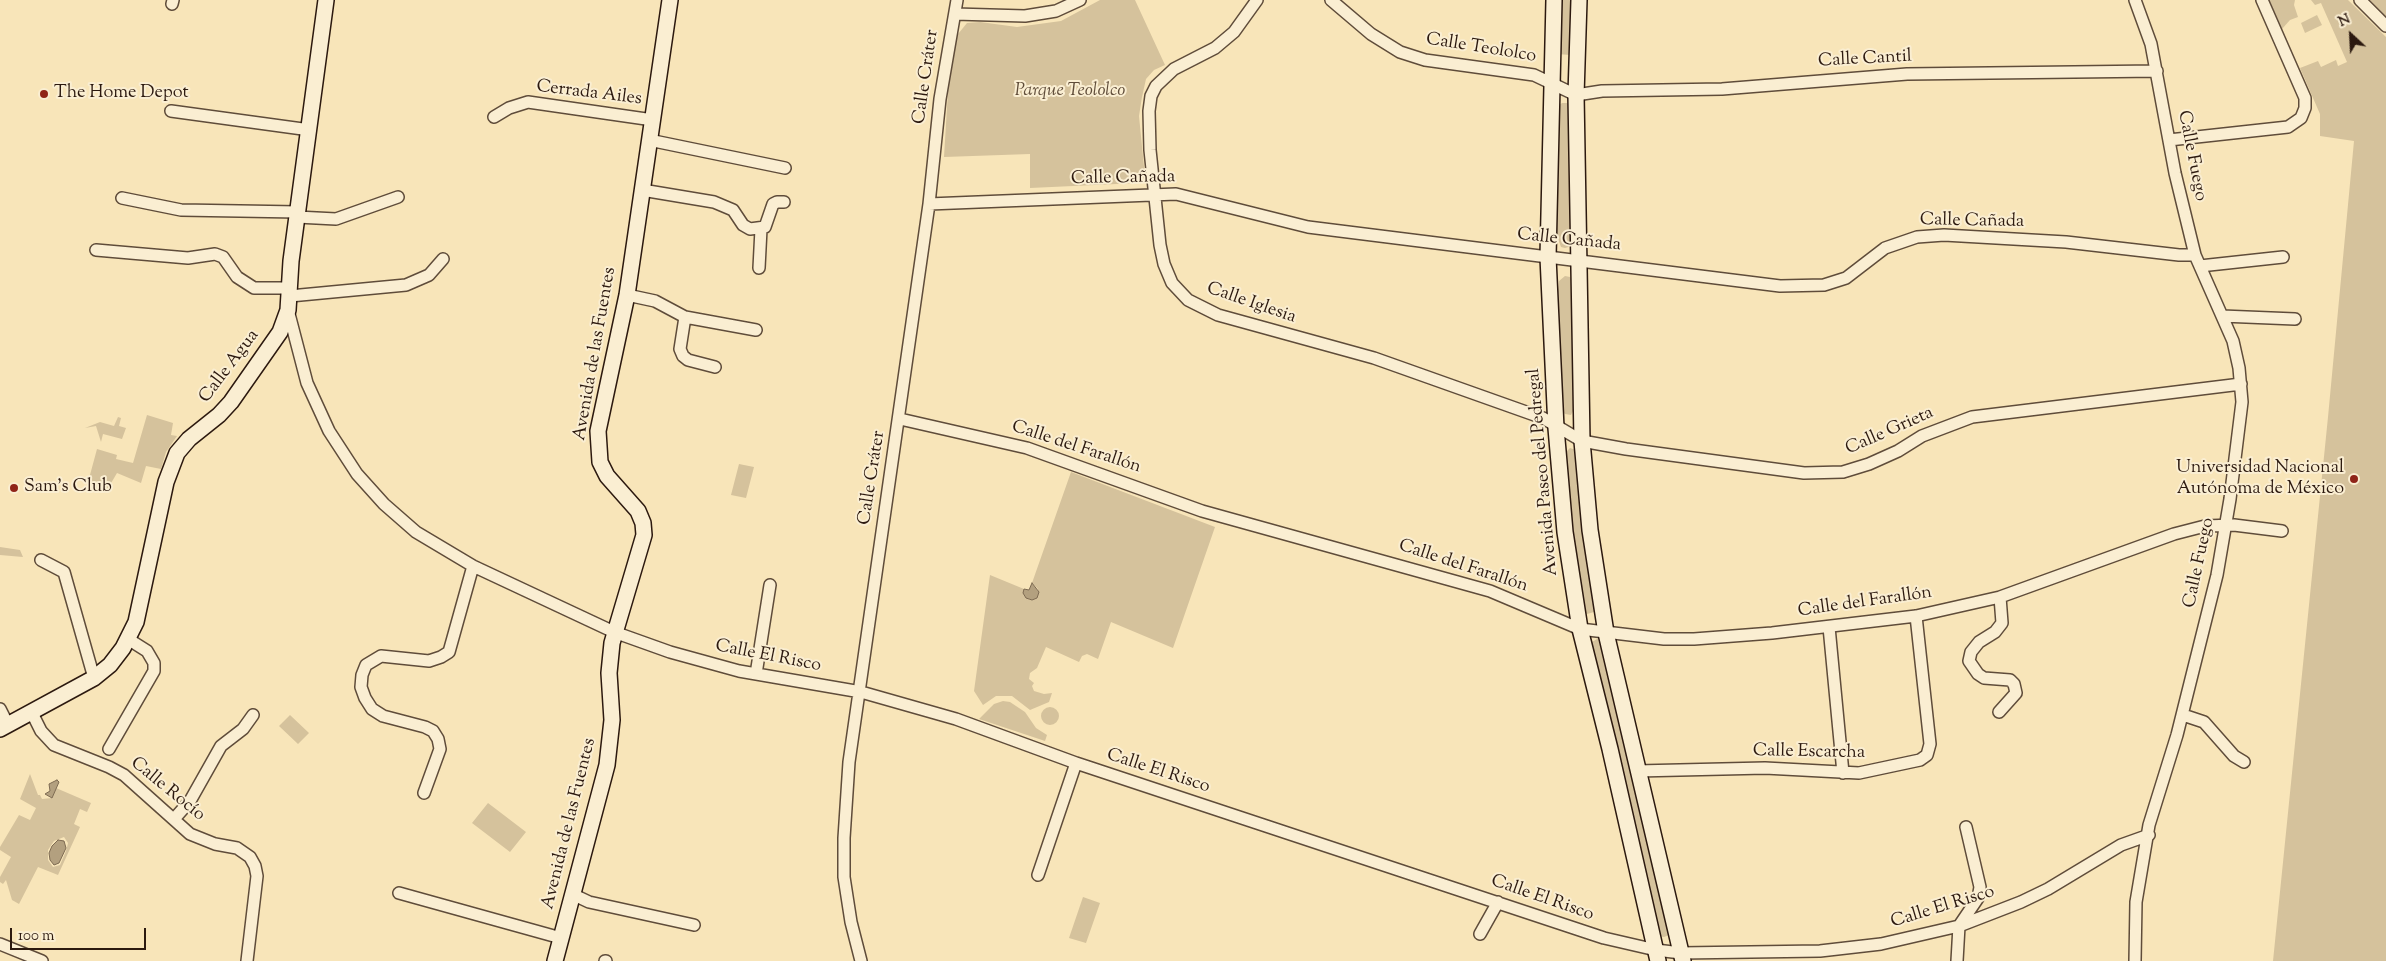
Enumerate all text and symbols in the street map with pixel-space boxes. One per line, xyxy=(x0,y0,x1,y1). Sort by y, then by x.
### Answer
north arrow xyxy=(2326,10,2376,60)
text: N xyxy=(2335,10,2354,33)
street label: Calle Cráter xyxy=(910,28,944,126)
street label: Calle Teololco xyxy=(1424,30,1538,68)
street label: Calle Cantil xyxy=(1818,47,1912,73)
street label: Cerrada Ailes xyxy=(535,77,643,111)
park label: Parque Teololco xyxy=(1015,81,1125,103)
place label: The Home Depot xyxy=(54,83,189,105)
marker: The Home Depot xyxy=(38,88,50,100)
street label: Calle Fuego xyxy=(2172,109,2210,203)
street label: Calle Cañada xyxy=(1071,167,1175,191)
street label: Calle Cañada xyxy=(1920,210,2024,234)
street label: Calle Cañada xyxy=(1516,225,1622,257)
street label: Avenida de las Fuentes xyxy=(570,266,622,442)
street label: Calle Iglesia xyxy=(1203,279,1299,329)
street label: Calle Agua xyxy=(195,326,265,408)
street label: Avenida Paseo del Pedregal xyxy=(1524,367,1564,577)
street label: Calle Grieta xyxy=(1843,403,1937,461)
street label: Calle del Farallón xyxy=(1009,417,1143,479)
street label: Calle Cráter xyxy=(855,429,891,527)
place label: Universidad Nacional Autónoma de México xyxy=(2176,458,2344,500)
marker: Universidad Nacional Autónoma de México xyxy=(2348,473,2360,485)
place label: Sam's Club xyxy=(24,477,112,499)
marker: Sam's Club xyxy=(8,482,20,494)
street label: Calle Fuego xyxy=(2180,516,2220,610)
street label: Calle del Farallón xyxy=(1396,536,1530,598)
street label: Calle del Farallón xyxy=(1797,583,1933,623)
street label: Calle El Risco xyxy=(713,636,823,678)
street label: Avenida de las Fuentes xyxy=(538,736,602,912)
street label: Calle Escarcha xyxy=(1753,741,1865,765)
street label: Calle El Risco xyxy=(1104,745,1212,799)
street label: Calle Rocío xyxy=(125,753,209,827)
street label: Calle El Risco xyxy=(1488,871,1596,927)
street label: Calle El Risco xyxy=(1888,882,1998,934)
scale bar xyxy=(12,918,149,950)
text: 100 m xyxy=(18,926,54,947)

